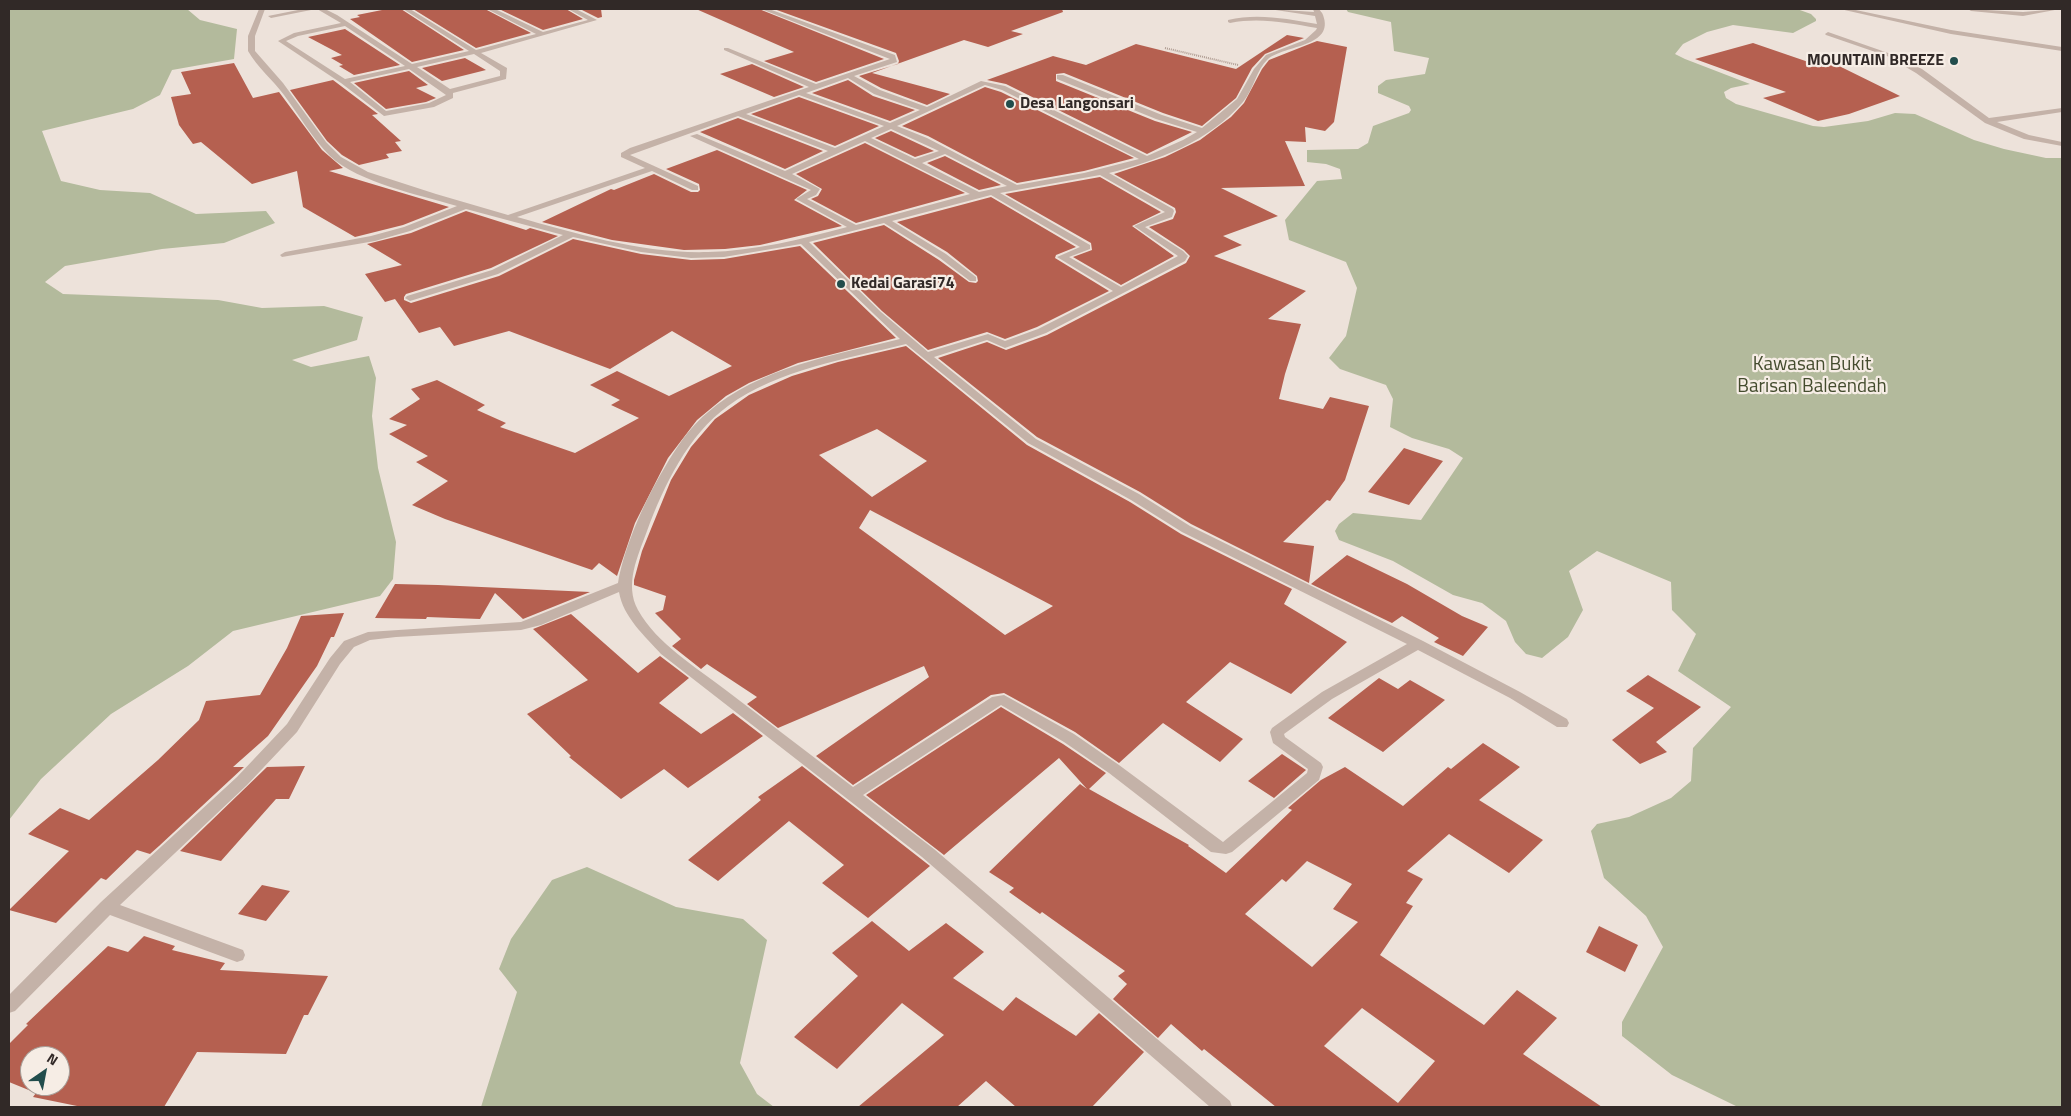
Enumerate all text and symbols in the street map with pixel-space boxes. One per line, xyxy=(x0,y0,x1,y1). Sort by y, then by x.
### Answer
place label: MOUNTAIN BREEZE xyxy=(1807,51,1944,71)
marker: MOUNTAIN BREEZE xyxy=(1948,55,1960,67)
place label: Desa Langonsari xyxy=(1020,94,1134,114)
marker: Desa Langonsari xyxy=(1004,98,1016,110)
place label: Kedai Garasi74 xyxy=(851,274,955,294)
marker: Kedai Garasi74 xyxy=(835,278,847,290)
park label: Kawasan Bukit Barisan Baleendah xyxy=(1737,354,1887,398)
north arrow xyxy=(20,1046,70,1096)
text: N xyxy=(43,1047,63,1070)

